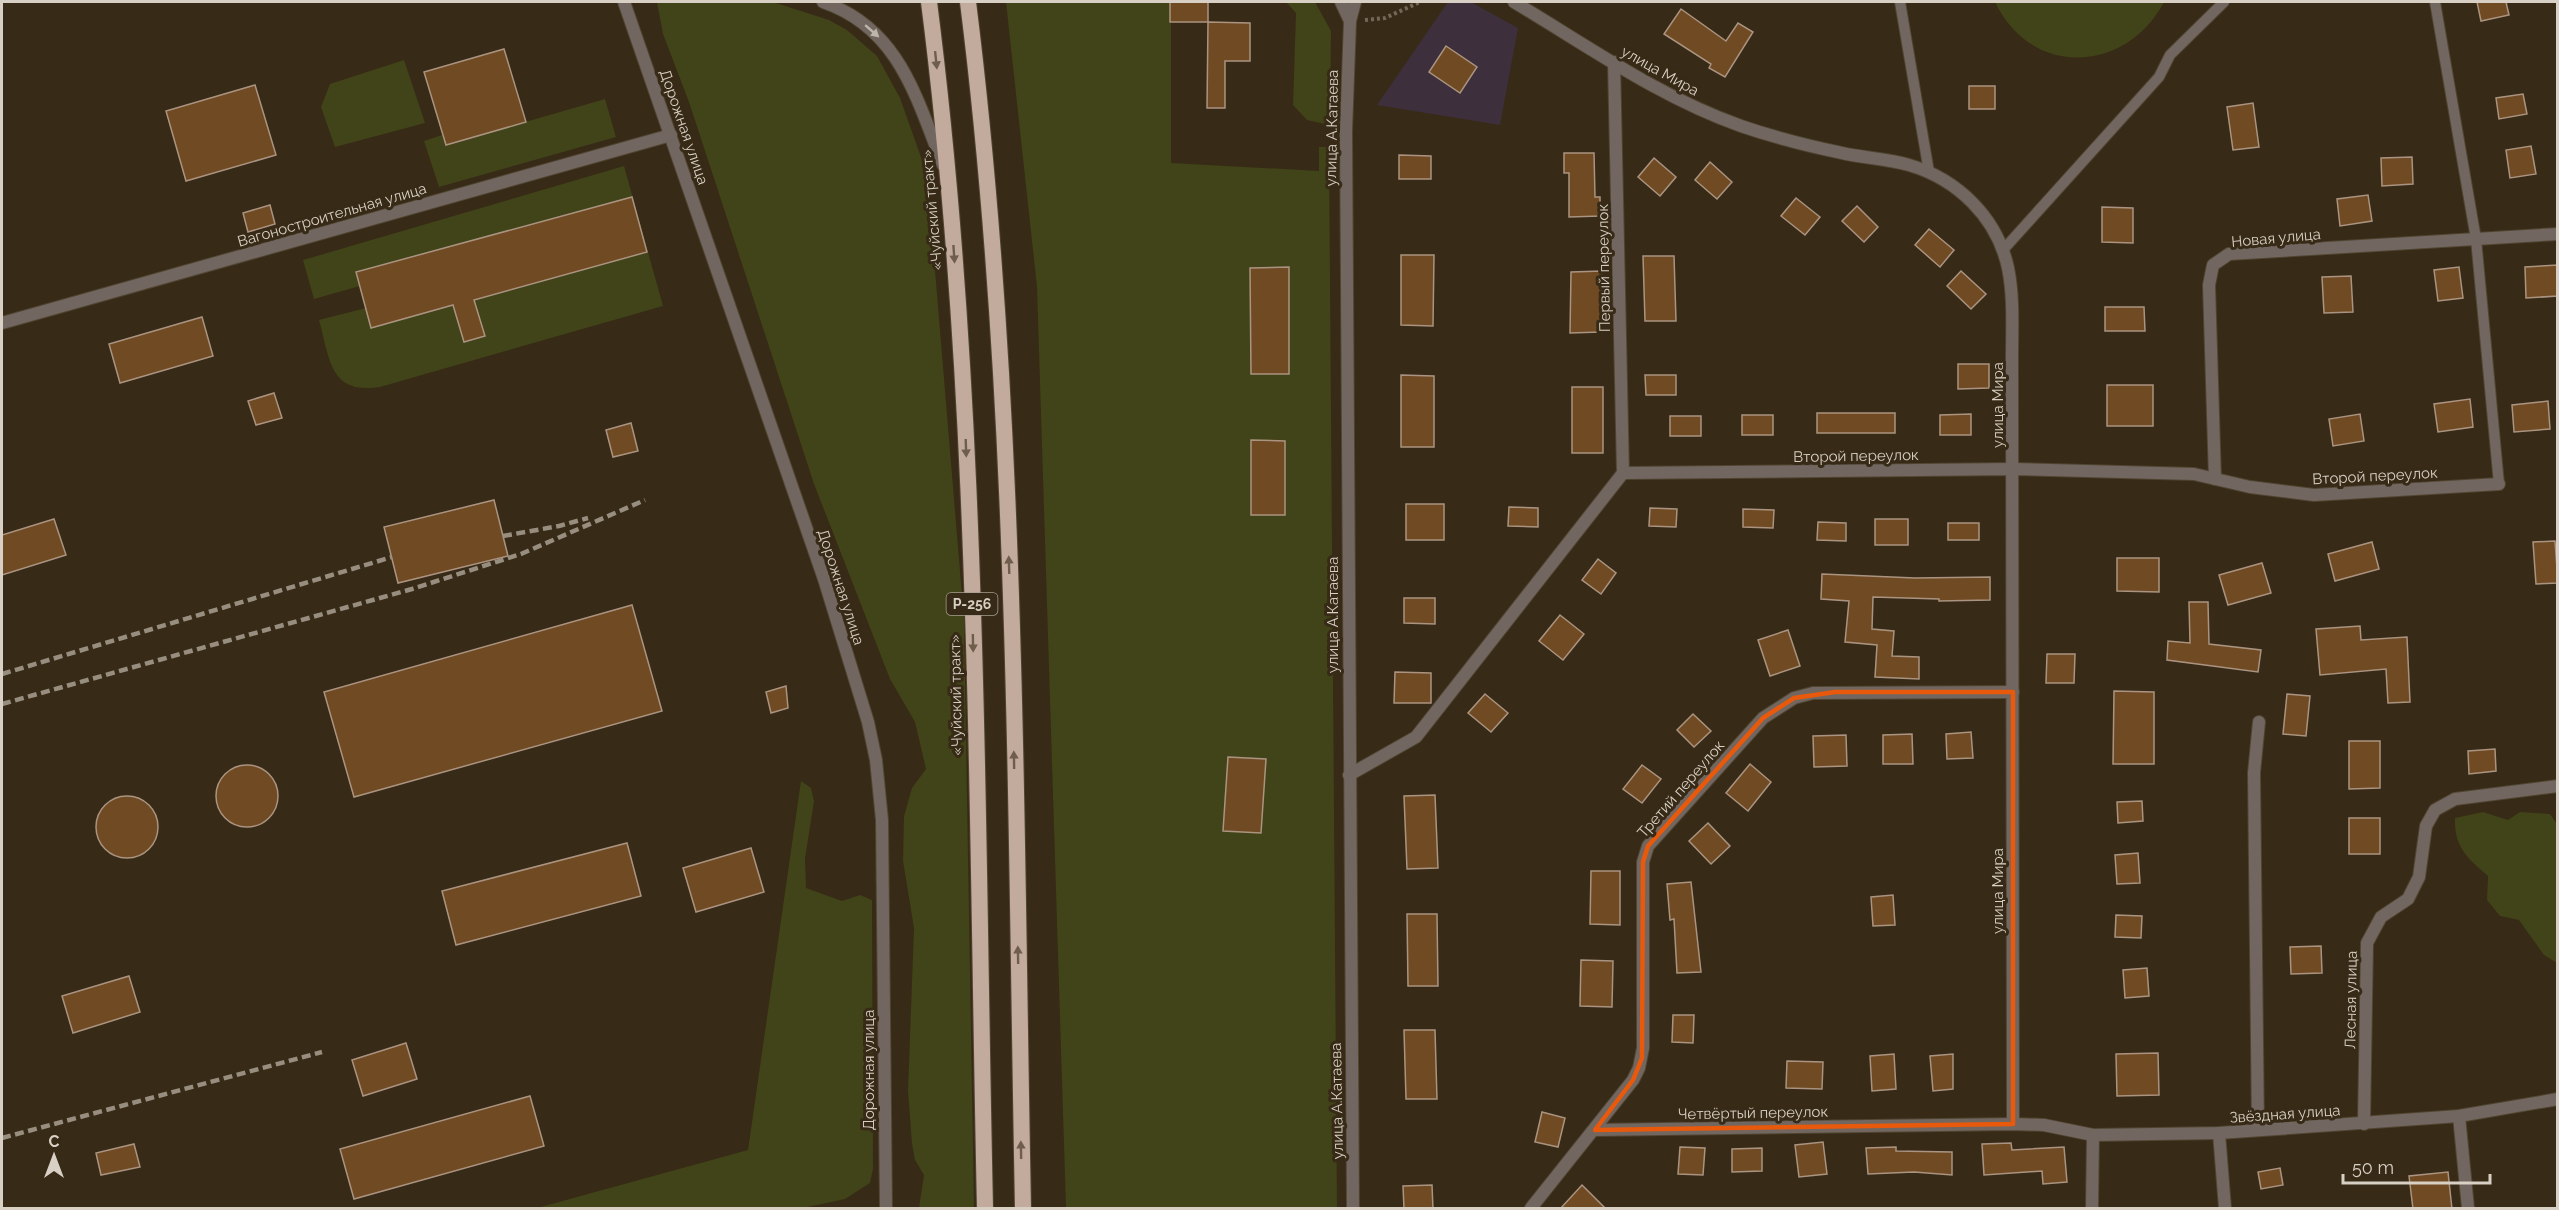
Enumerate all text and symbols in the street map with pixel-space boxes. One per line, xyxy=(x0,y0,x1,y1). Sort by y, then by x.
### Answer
one-way arrow xyxy=(864,24,879,37)
street label: улица Мира xyxy=(1618,42,1702,100)
one-way arrow xyxy=(931,50,941,69)
street label: Дорожная улица xyxy=(656,67,712,187)
street label: улица А.Катаева xyxy=(1322,70,1342,186)
street label: «Чуйский тракт» xyxy=(918,149,946,271)
street label: Вагоностроительная улица xyxy=(235,179,429,251)
street label: Первый переулок xyxy=(1594,204,1614,332)
street label: Новая улица xyxy=(2231,225,2321,251)
one-way arrow xyxy=(949,244,959,263)
street label: улица Мира xyxy=(1989,362,2007,448)
one-way arrow xyxy=(962,439,971,458)
street label: Второй переулок xyxy=(1793,446,1919,466)
street label: Второй переулок xyxy=(2312,464,2438,488)
street label: Дорожная улица xyxy=(814,527,868,647)
one-way arrow xyxy=(1005,556,1014,575)
street label: улица А.Катаева xyxy=(1324,557,1342,673)
road number: Р-256 xyxy=(946,593,998,615)
street label: «Чуйский тракт» xyxy=(946,634,966,756)
one-way arrow xyxy=(968,634,978,653)
street label: Третий переулок xyxy=(1634,736,1728,841)
one-way arrow xyxy=(1009,751,1018,770)
street label: улица Мира xyxy=(1989,848,2007,934)
one-way arrow xyxy=(1013,946,1022,965)
street label: Лесная улица xyxy=(2341,951,2361,1049)
street label: Дорожная улица xyxy=(860,1010,878,1130)
street label: улица А.Катаева xyxy=(1327,1043,1347,1159)
street label: Звёздная улица xyxy=(2229,1101,2341,1127)
street label: Четвёртый переулок xyxy=(1678,1103,1829,1123)
north arrow xyxy=(24,1126,84,1186)
text: С xyxy=(49,1132,60,1151)
one-way arrow xyxy=(1017,1141,1026,1160)
scale bar xyxy=(2343,1147,2490,1185)
text: 50 m xyxy=(2352,1157,2394,1178)

